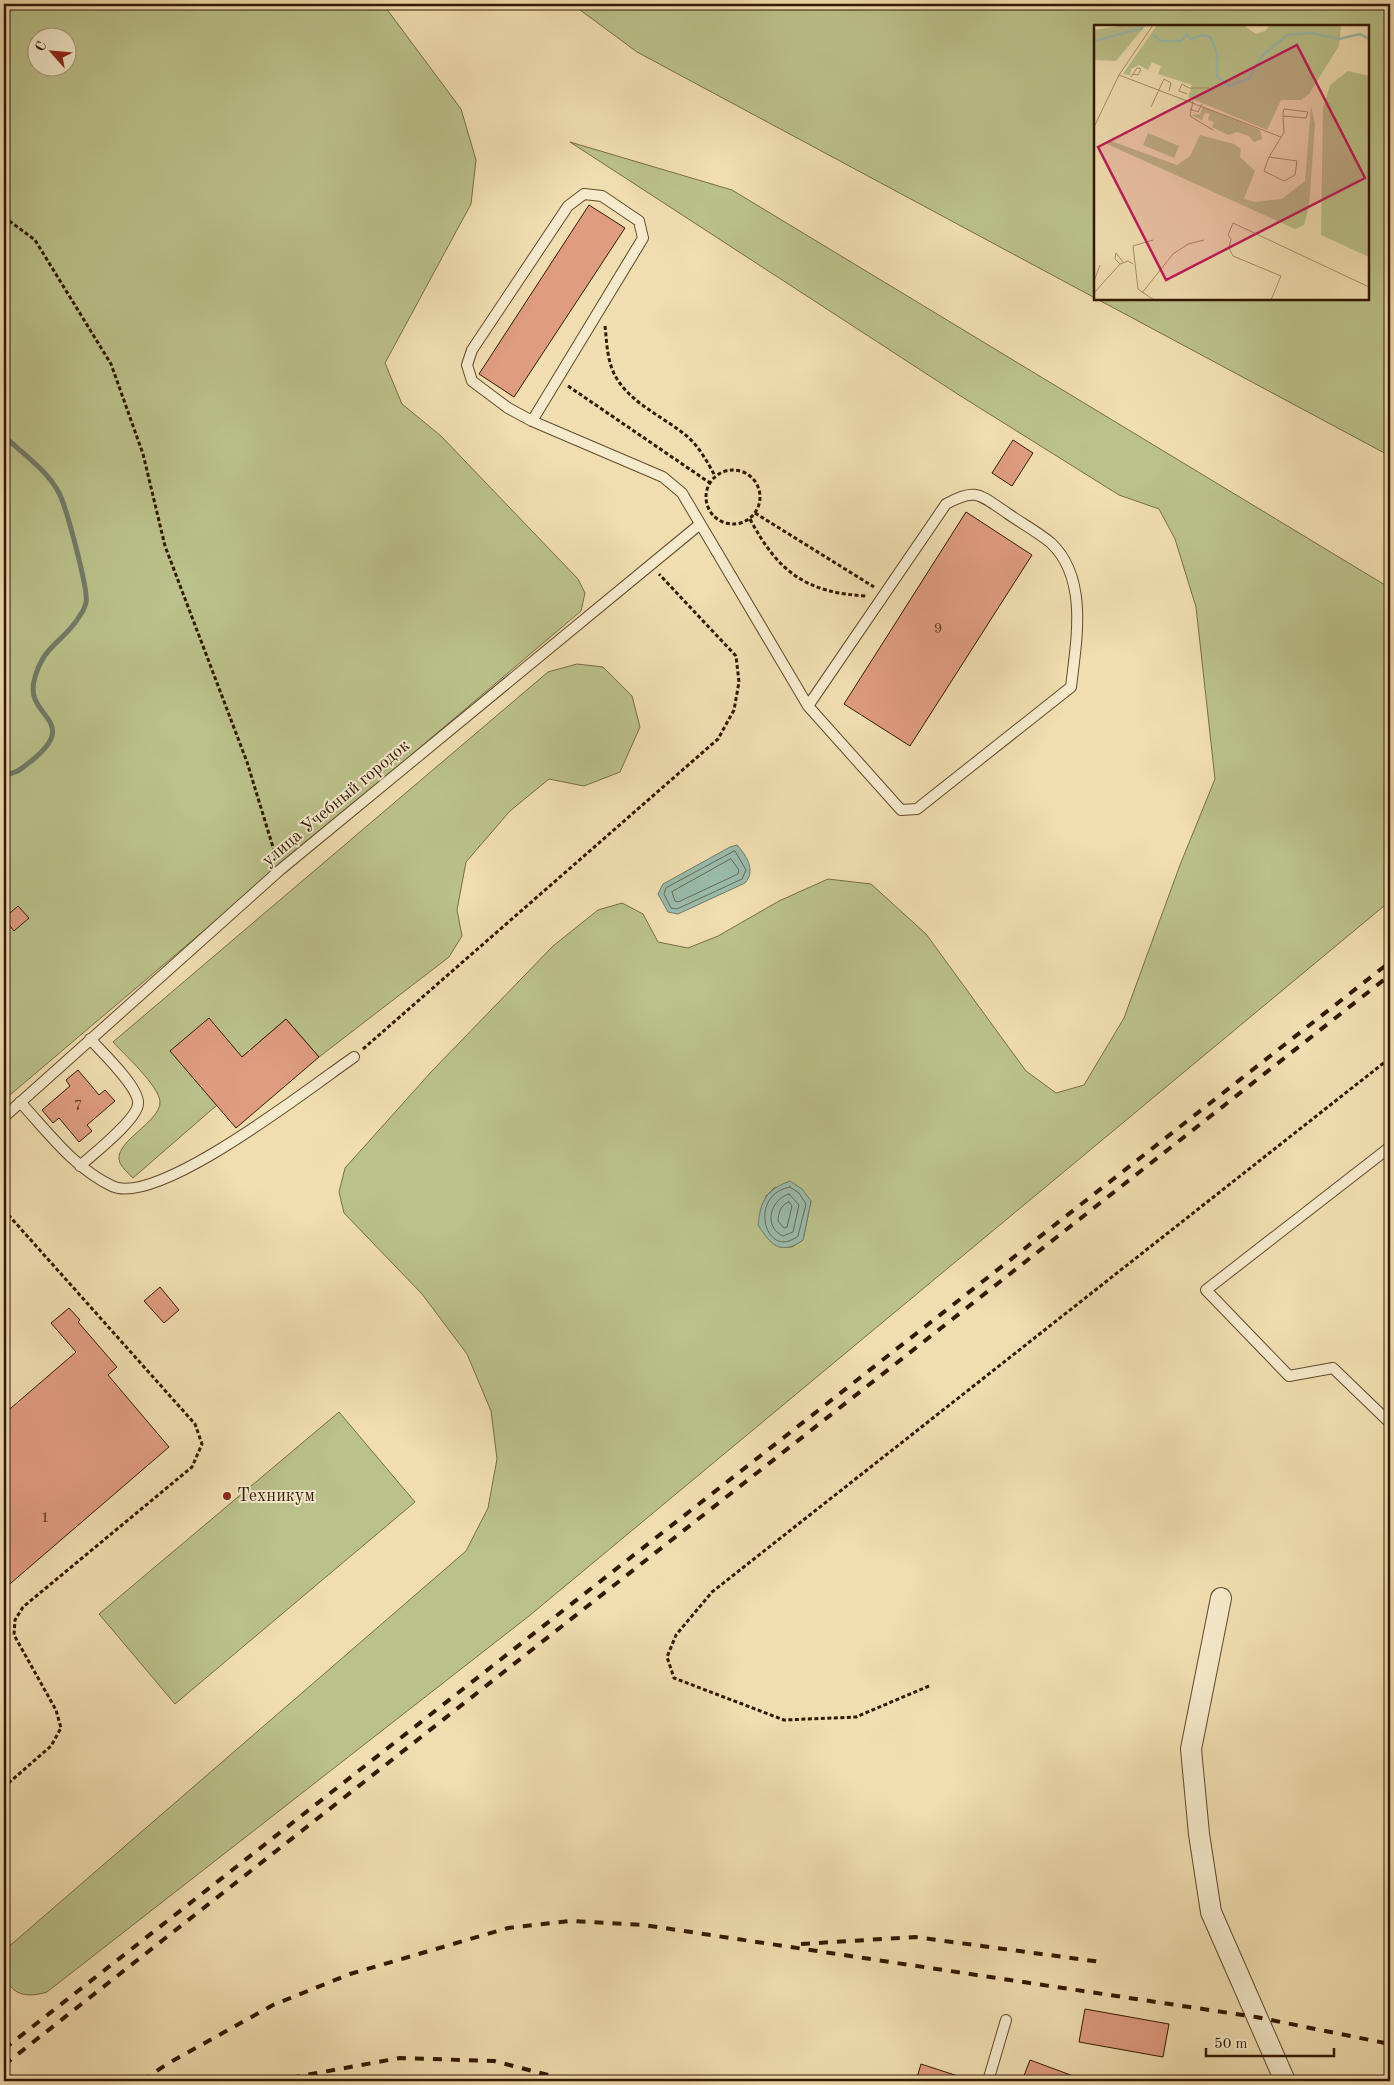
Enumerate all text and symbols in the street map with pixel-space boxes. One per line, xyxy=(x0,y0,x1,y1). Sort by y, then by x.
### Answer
inset map xyxy=(1094,25,1369,300)
north arrow xyxy=(28,28,78,78)
text: С xyxy=(33,39,50,54)
house number: 9 xyxy=(934,622,942,637)
street label: улица Учебный городок xyxy=(259,736,413,870)
house number: 7 xyxy=(74,1099,82,1114)
place label: Техникум xyxy=(237,1487,315,1505)
marker: Техникум xyxy=(221,1490,233,1502)
house number: 1 xyxy=(41,1511,49,1526)
scale bar xyxy=(1206,2025,1334,2057)
text: 50 m xyxy=(1214,2037,1248,2052)

